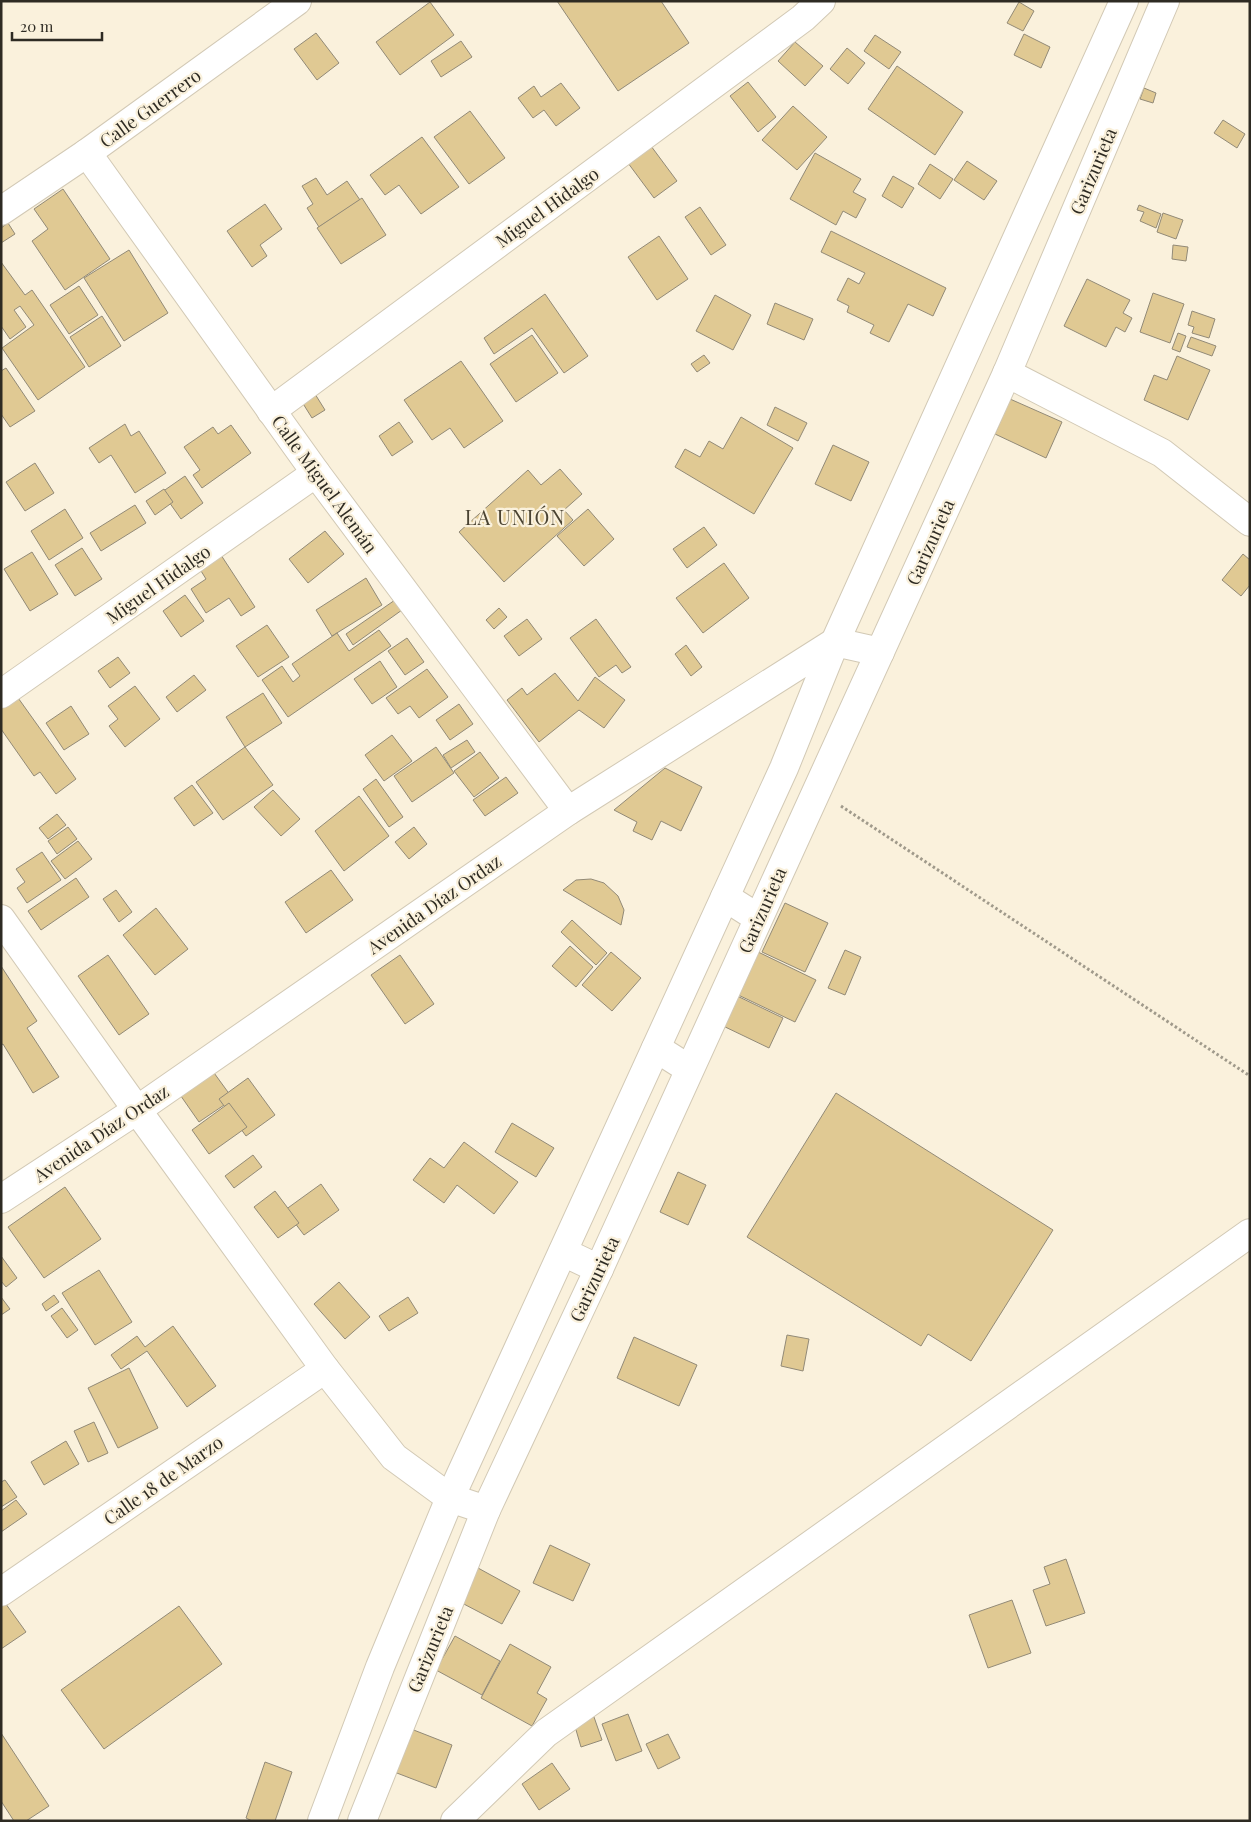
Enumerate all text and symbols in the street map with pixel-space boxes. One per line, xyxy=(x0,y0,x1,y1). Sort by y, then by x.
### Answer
scale bar xyxy=(12,10,102,42)
text: 20 m xyxy=(20,16,54,36)
street label: Calle Guerrero xyxy=(95,63,206,153)
street label: Garizurieta xyxy=(1064,124,1122,218)
street label: Miguel Hidalgo xyxy=(490,161,604,253)
street label: Calle Miguel Alemán xyxy=(267,410,383,558)
street label: Garizurieta xyxy=(900,495,960,589)
district label: LA UNIÓN xyxy=(465,503,565,530)
street label: Miguel Hidalgo xyxy=(101,539,215,629)
street label: Avenida Díaz Ordaz xyxy=(362,849,506,960)
street label: Garizurieta xyxy=(732,863,792,957)
street label: Avenida Díaz Ordaz xyxy=(28,1079,173,1188)
street label: Garizurieta xyxy=(564,1232,624,1326)
street label: Calle 18 de Marzo xyxy=(99,1430,228,1530)
street label: Garizurieta xyxy=(402,1602,458,1696)

